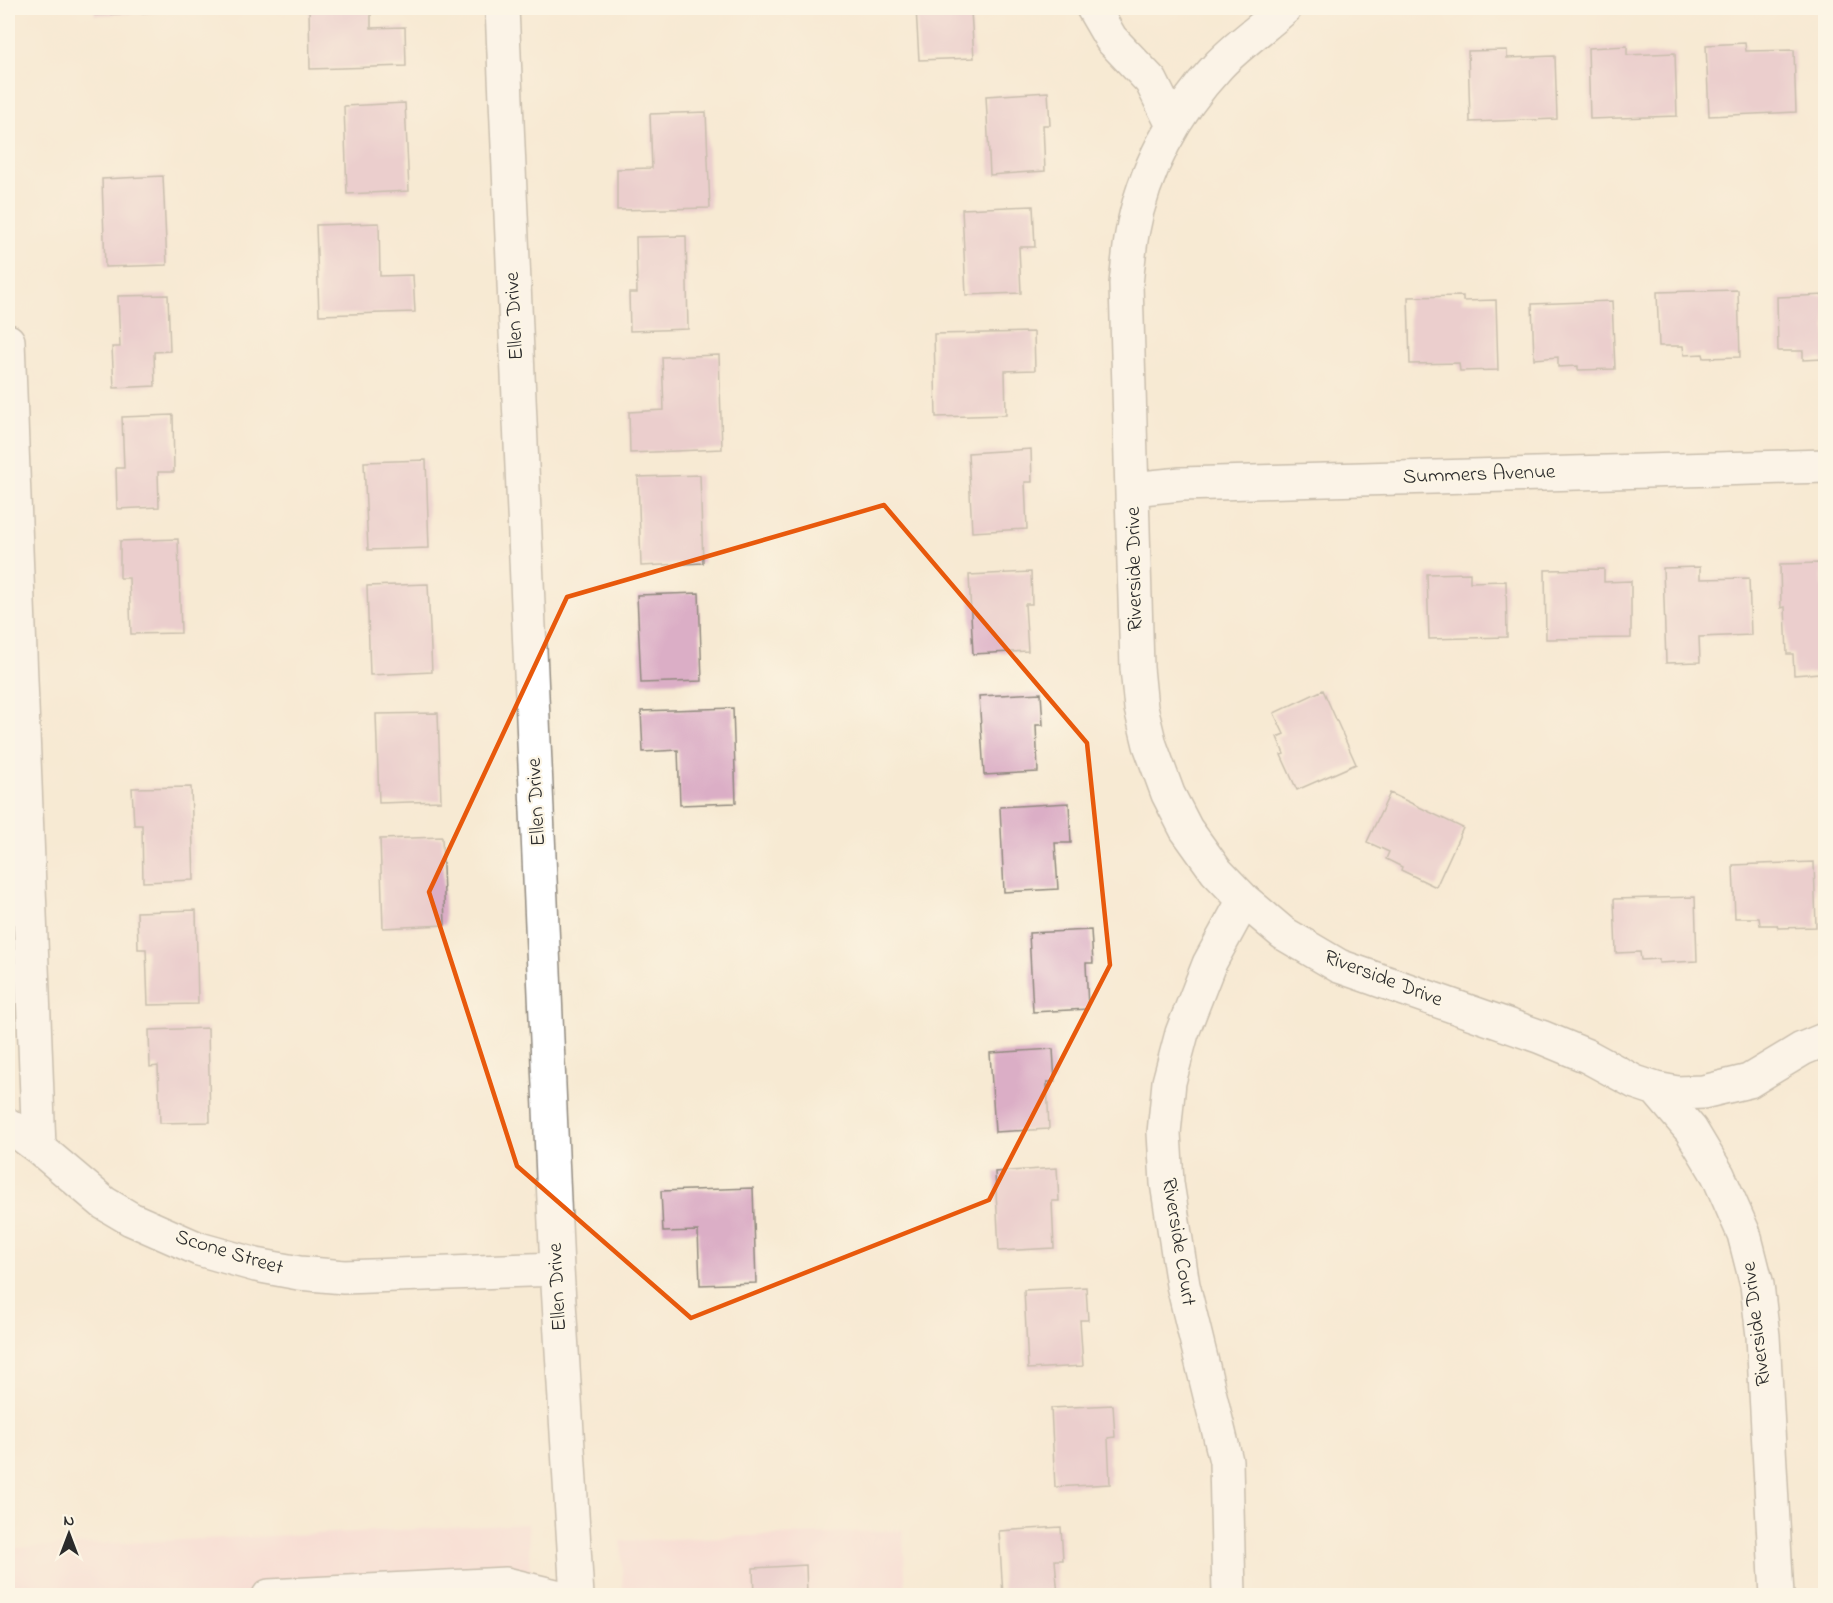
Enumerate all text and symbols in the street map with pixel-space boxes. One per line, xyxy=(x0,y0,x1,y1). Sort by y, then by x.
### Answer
street label: Ellen Drive xyxy=(498,270,532,361)
street label: Summers Avenue xyxy=(1402,457,1556,493)
street label: Riverside Drive xyxy=(1119,506,1151,632)
street label: Ellen Drive xyxy=(520,756,554,847)
street label: Riverside Drive xyxy=(1319,943,1447,1016)
street label: Riverside Court xyxy=(1153,1176,1203,1308)
street label: Scone Street xyxy=(171,1222,287,1284)
street label: Ellen Drive xyxy=(541,1241,575,1332)
street label: Riverside Drive xyxy=(1734,1260,1779,1388)
north arrow xyxy=(39,1504,99,1564)
text: N xyxy=(64,1509,75,1533)

